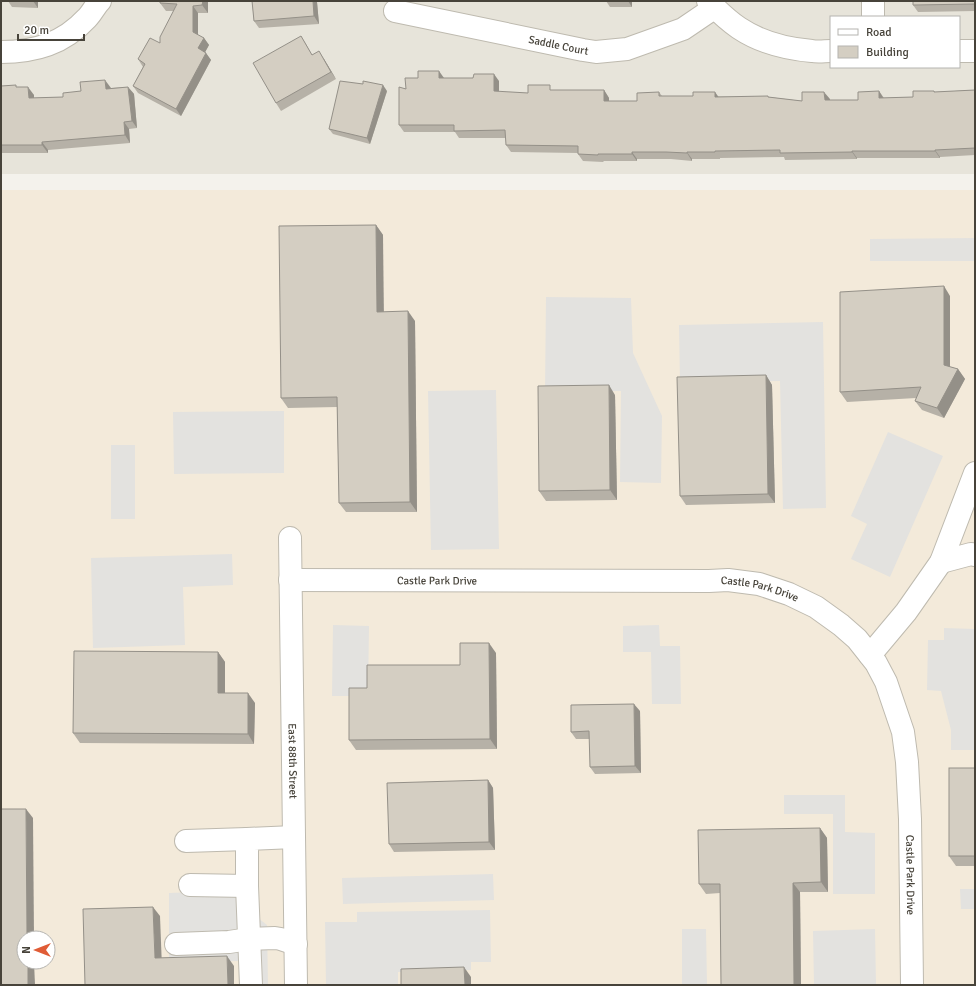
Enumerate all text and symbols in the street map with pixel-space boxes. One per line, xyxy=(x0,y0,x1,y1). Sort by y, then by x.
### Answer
scale bar xyxy=(18,16,84,42)
legend xyxy=(830,16,960,68)
text: 20 m xyxy=(24,23,49,38)
text: Road xyxy=(866,25,892,40)
street label: Saddle Court xyxy=(527,32,590,57)
text: Building xyxy=(866,45,909,60)
street label: Castle Park Drive xyxy=(721,573,801,604)
street label: Castle Park Drive xyxy=(397,574,477,587)
street label: East 88th Street xyxy=(286,723,300,799)
street label: Castle Park Drive xyxy=(904,835,918,915)
north arrow xyxy=(16,930,56,970)
text: N xyxy=(20,946,33,954)

